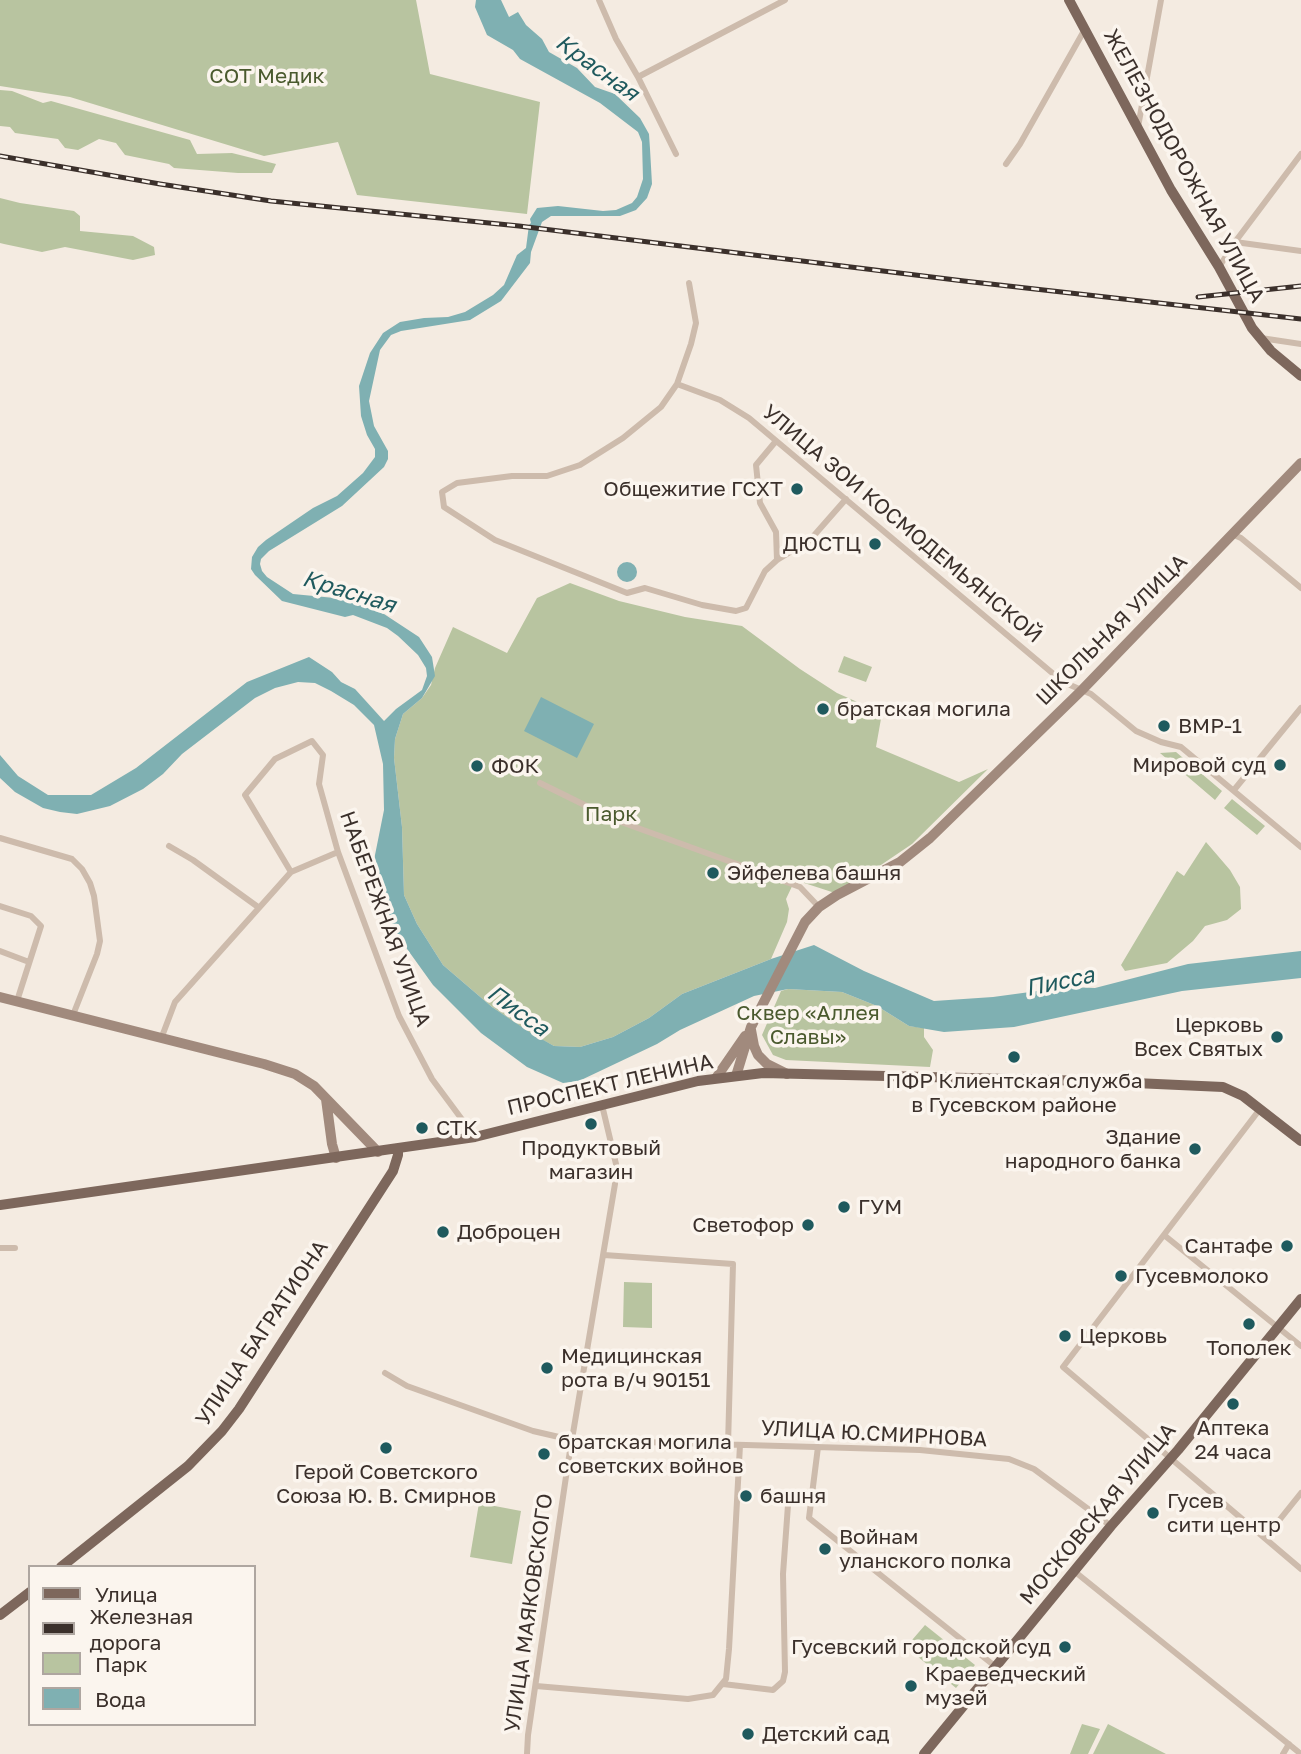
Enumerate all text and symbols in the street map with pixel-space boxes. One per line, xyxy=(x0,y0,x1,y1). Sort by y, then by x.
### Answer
street label: ЖЕЛЕЗНОДОРОЖНАЯ УЛИЦА xyxy=(1098,25,1270,307)
water label: Красная xyxy=(550,29,644,107)
park label: СОТ Медик xyxy=(209,63,325,89)
street label: УЛИЦА ЗОИ КОСМОДЕМЬЯНСКОЙ xyxy=(757,400,1047,648)
place label: Общежитие ГСХТ xyxy=(603,476,783,502)
marker: Общежитие ГСХТ xyxy=(789,481,805,497)
place label: ДЮСТЦ xyxy=(783,531,861,557)
marker: ДЮСТЦ xyxy=(867,536,883,552)
street label: ШКОЛЬНАЯ УЛИЦА xyxy=(1031,549,1193,711)
water label: Красная xyxy=(299,565,399,619)
place label: братская могила xyxy=(837,696,1011,722)
marker: братская могила xyxy=(815,701,831,717)
place label: BMP-1 xyxy=(1178,713,1242,739)
marker: BMP-1 xyxy=(1156,718,1172,734)
place label: Мировой суд xyxy=(1132,752,1266,778)
place label: ФОК xyxy=(491,753,539,779)
marker: Мировой суд xyxy=(1272,757,1288,773)
marker: ФОК xyxy=(469,758,485,774)
park label: Парк xyxy=(585,801,637,827)
street label: НАБЕРЕЖНАЯ УЛИЦА xyxy=(334,808,436,1030)
place label: Эйфелева башня xyxy=(727,860,901,886)
marker: Эйфелева башня xyxy=(705,865,721,881)
water label: Писса xyxy=(1023,961,1097,1003)
water label: Писса xyxy=(482,979,554,1043)
park label: Сквер «Аллея Славы» xyxy=(736,1000,880,1050)
place label: Церковь Всех Святых xyxy=(1134,1012,1263,1062)
marker: Церковь Всех Святых xyxy=(1269,1029,1285,1045)
street label: ПРОСПЕКТ ЛЕНИНА xyxy=(505,1049,715,1121)
marker: ПФР Клиентская служба в Гусевском районе xyxy=(1006,1049,1022,1065)
place label: ПФР Клиентская служба в Гусевском районе xyxy=(885,1068,1143,1118)
place label: СТК xyxy=(436,1115,478,1141)
marker: Продуктовый магазин xyxy=(583,1116,599,1132)
marker: СТК xyxy=(414,1120,430,1136)
place label: Здание народного банка xyxy=(1005,1124,1181,1174)
place label: Продуктовый магазин xyxy=(521,1135,661,1185)
marker: Здание народного банка xyxy=(1187,1141,1203,1157)
place label: ГУМ xyxy=(858,1194,902,1220)
marker: ГУМ xyxy=(836,1199,852,1215)
place label: Светофор xyxy=(692,1212,794,1238)
marker: Светофор xyxy=(800,1217,816,1233)
place label: Доброцен xyxy=(457,1219,561,1245)
marker: Доброцен xyxy=(435,1224,451,1240)
place label: Сантафе xyxy=(1185,1233,1273,1259)
street label: УЛИЦА БАГРАТИОНА xyxy=(191,1236,333,1430)
marker: Сантафе xyxy=(1279,1238,1295,1254)
place label: Гусевмолоко xyxy=(1135,1263,1269,1289)
marker: Гусевмолоко xyxy=(1113,1268,1129,1284)
marker: Тополек xyxy=(1241,1316,1257,1332)
place label: Церковь xyxy=(1079,1323,1167,1349)
marker: Церковь xyxy=(1057,1328,1073,1344)
place label: Тополек xyxy=(1206,1335,1292,1361)
place label: Медицинская рота в/ч 90151 xyxy=(561,1343,710,1393)
marker: Медицинская рота в/ч 90151 xyxy=(539,1360,555,1376)
marker: Аптека 24 часа xyxy=(1225,1396,1241,1412)
street label: УЛИЦА Ю.СМИРНОВА xyxy=(760,1415,988,1453)
place label: Аптека 24 часа xyxy=(1194,1415,1272,1465)
street label: МОСКОВСКАЯ УЛИЦА xyxy=(1015,1418,1181,1610)
place label: братская могила советских войнов xyxy=(558,1429,744,1479)
marker: Герой Советского Союза Ю. В. Смирнов xyxy=(378,1440,394,1456)
marker: братская могила советских войнов xyxy=(536,1446,552,1462)
place label: Герой Советского Союза Ю. В. Смирнов xyxy=(276,1459,496,1509)
place label: башня xyxy=(760,1483,826,1509)
marker: башня xyxy=(738,1488,754,1504)
place label: Гусев сити центр xyxy=(1167,1488,1281,1538)
street label: УЛИЦА МАЯКОВСКОГО xyxy=(500,1492,558,1734)
marker: Гусев сити центр xyxy=(1145,1505,1161,1521)
place label: Войнам уланского полка xyxy=(839,1524,1011,1574)
marker: Войнам уланского полка xyxy=(817,1541,833,1557)
legend xyxy=(28,1565,256,1726)
text: Улица xyxy=(95,1581,158,1607)
text: Железная дорога xyxy=(89,1603,193,1655)
place label: Гусевский городской суд xyxy=(791,1634,1051,1660)
marker: Гусевский городской суд xyxy=(1057,1639,1073,1655)
text: Парк xyxy=(95,1651,148,1677)
place label: Краеведческий музей xyxy=(925,1661,1086,1711)
marker: Краеведческий музей xyxy=(903,1678,919,1694)
text: Вода xyxy=(95,1686,146,1712)
place label: Детский сад xyxy=(762,1721,890,1747)
marker: Детский сад xyxy=(740,1726,756,1742)

